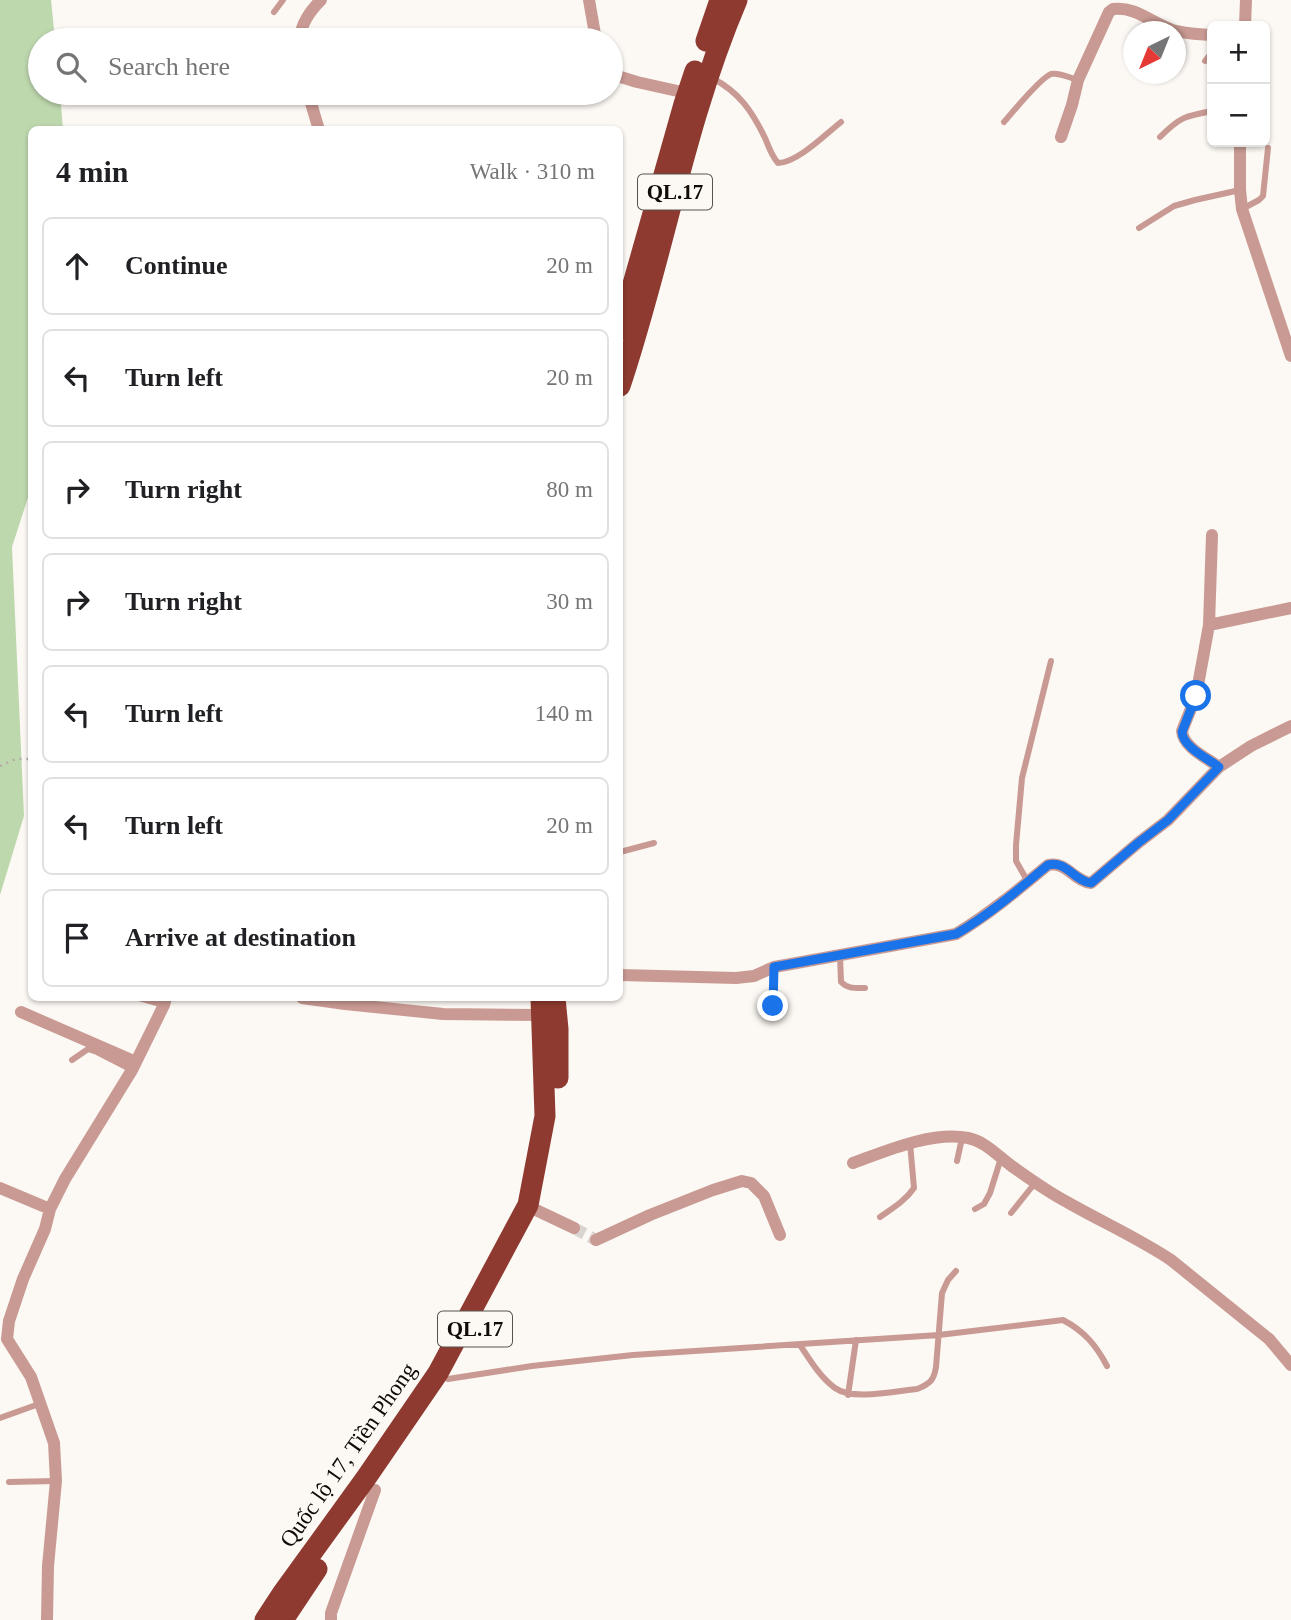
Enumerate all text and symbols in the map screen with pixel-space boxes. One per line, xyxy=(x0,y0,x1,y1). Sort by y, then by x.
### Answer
north arrow xyxy=(1123,21,1186,84)
map controls xyxy=(1207,21,1270,147)
button: + xyxy=(1207,21,1270,84)
search box xyxy=(28,28,623,105)
icon: search xyxy=(52,48,90,86)
text: Search here xyxy=(108,52,230,81)
button: − xyxy=(1207,84,1270,147)
text: 4 min xyxy=(56,155,129,188)
text: Walk · 310 m xyxy=(470,159,595,184)
road number: QL.17 xyxy=(638,174,712,210)
icon: ahead xyxy=(58,247,96,285)
text: Continue xyxy=(125,251,228,280)
text: 20 m xyxy=(546,253,593,278)
icon: left xyxy=(58,359,96,397)
text: Turn left xyxy=(125,363,223,392)
text: 20 m xyxy=(546,365,593,390)
icon: right xyxy=(58,471,96,509)
text: Turn right xyxy=(125,475,242,504)
text: 80 m xyxy=(546,477,593,502)
icon: right xyxy=(58,583,96,621)
text: Turn right xyxy=(125,587,242,616)
text: 30 m xyxy=(546,589,593,614)
route start xyxy=(1180,680,1211,711)
icon: left xyxy=(58,695,96,733)
text: Turn left xyxy=(125,699,223,728)
text: 140 m xyxy=(535,701,593,726)
icon: left xyxy=(58,807,96,845)
text: Turn left xyxy=(125,811,223,840)
text: 20 m xyxy=(546,813,593,838)
icon: arrive xyxy=(58,919,96,957)
text: Arrive at destination xyxy=(125,923,356,952)
route end xyxy=(757,990,788,1021)
road number: QL.17 xyxy=(438,1312,512,1346)
street label: Quốc lộ 17, Tiền Phong xyxy=(275,1358,421,1552)

